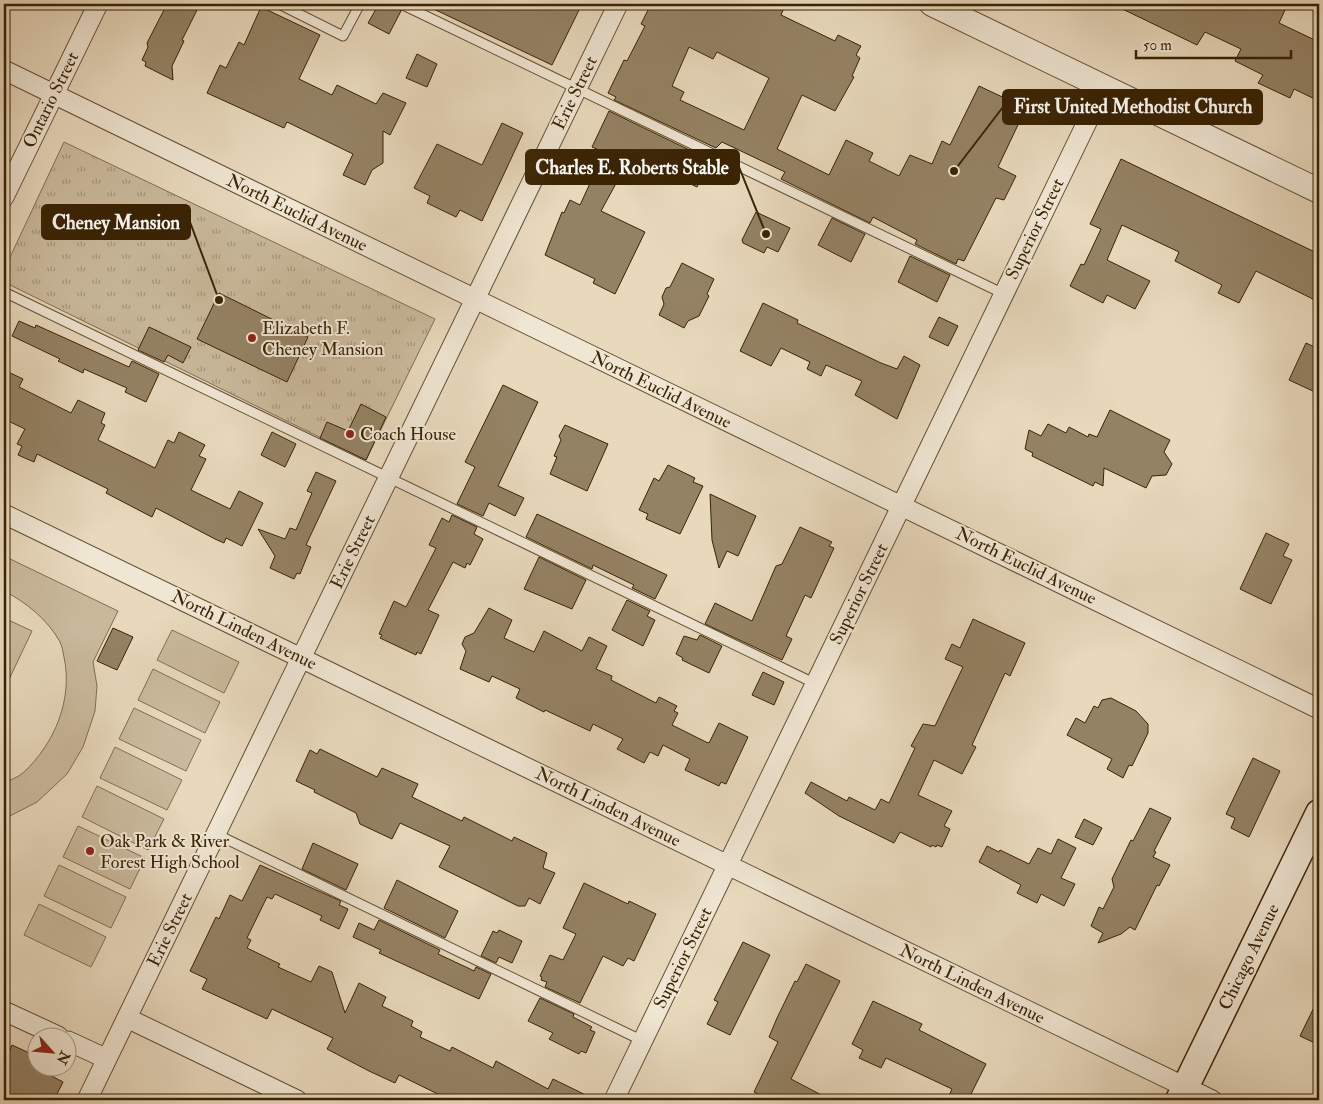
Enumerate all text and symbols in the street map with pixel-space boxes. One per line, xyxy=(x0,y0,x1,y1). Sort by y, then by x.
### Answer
scale bar xyxy=(1136,28,1290,60)
text: 50 m xyxy=(1143,36,1172,55)
street label: Ontario Street xyxy=(18,48,84,152)
street label: Erie Street xyxy=(547,52,603,134)
callout: First United Methodist Church xyxy=(1003,90,1262,124)
text: First United Methodist Church xyxy=(1014,95,1252,119)
callout: Charles E. Roberts Stable xyxy=(526,150,739,184)
text: Charles E. Roberts Stable xyxy=(535,156,729,180)
street label: North Euclid Avenue xyxy=(223,169,372,257)
street label: Superior Street xyxy=(1001,174,1069,283)
callout: Cheney Mansion xyxy=(42,205,190,239)
text: Cheney Mansion xyxy=(52,211,180,236)
place label: Elizabeth F. Cheney Mansion xyxy=(262,317,383,361)
marker: Elizabeth F. Cheney Mansion xyxy=(246,332,258,344)
street label: North Euclid Avenue xyxy=(587,346,736,434)
place label: Coach House xyxy=(360,423,456,446)
marker: Coach House xyxy=(344,428,356,440)
street label: Erie Street xyxy=(325,511,381,593)
street label: North Euclid Avenue xyxy=(952,522,1101,610)
street label: Superior Street xyxy=(825,539,893,648)
street label: North Linden Avenue xyxy=(168,585,321,675)
street label: North Linden Avenue xyxy=(532,762,685,852)
place label: Oak Park & River Forest High School xyxy=(100,830,240,874)
marker: Oak Park & River Forest High School xyxy=(84,845,96,857)
street label: Erie Street xyxy=(142,889,198,971)
street label: Chicago Avenue xyxy=(1213,900,1285,1014)
street label: Superior Street xyxy=(649,903,717,1012)
street label: North Linden Avenue xyxy=(896,939,1049,1029)
north arrow xyxy=(28,1026,78,1076)
text: N xyxy=(53,1047,74,1068)

